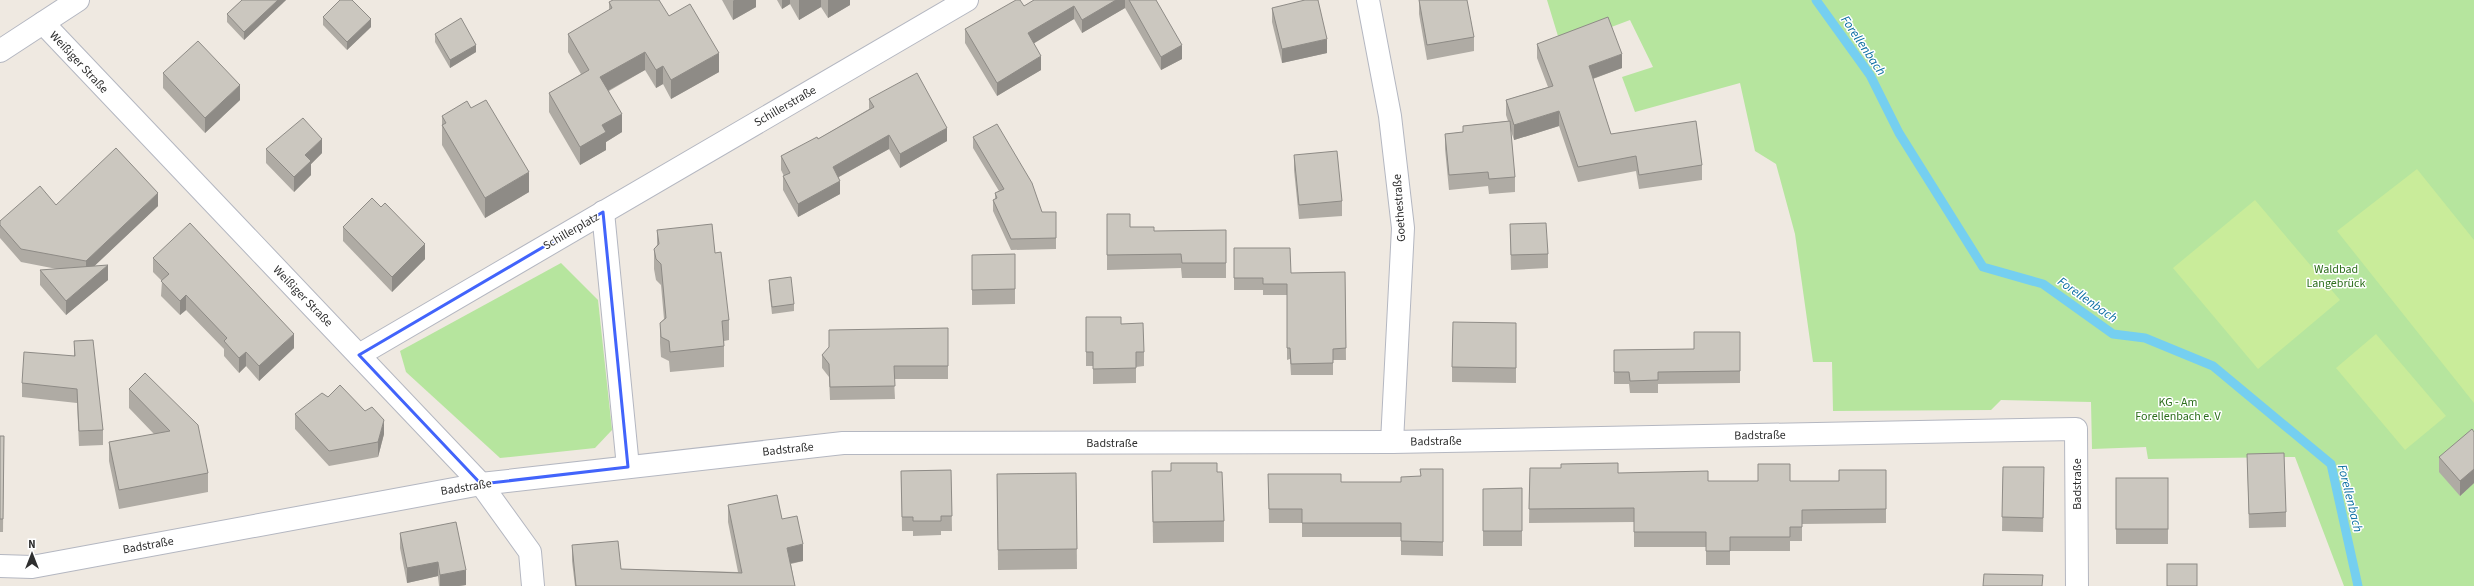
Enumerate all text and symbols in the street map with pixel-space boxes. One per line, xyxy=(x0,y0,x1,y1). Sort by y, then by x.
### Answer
water label: Forellenbach xyxy=(1836,12,1890,79)
street label: Weißiger Straße xyxy=(45,27,112,97)
street label: Schillerstraße xyxy=(751,82,819,131)
street label: Goethestraße xyxy=(1389,173,1410,242)
street label: Schillerplatz xyxy=(540,208,603,254)
park label: Waldbad Langebrück xyxy=(2306,261,2366,292)
street label: Weißiger Straße xyxy=(269,262,336,331)
water label: Forellenbach xyxy=(2054,273,2121,327)
park label: KG - Am Forellenbach e. V xyxy=(2135,394,2221,425)
street label: Badstraße xyxy=(1734,427,1786,444)
street label: Badstraße xyxy=(1410,433,1462,450)
street label: Badstraße xyxy=(1086,435,1138,452)
street label: Badstraße xyxy=(762,438,815,461)
street label: Badstraße xyxy=(2069,458,2086,510)
water label: Forellenbach xyxy=(2333,463,2367,534)
street label: Badstraße xyxy=(439,475,493,500)
street label: Badstraße xyxy=(121,533,175,558)
north arrow xyxy=(12,534,52,574)
text: N xyxy=(28,537,36,552)

